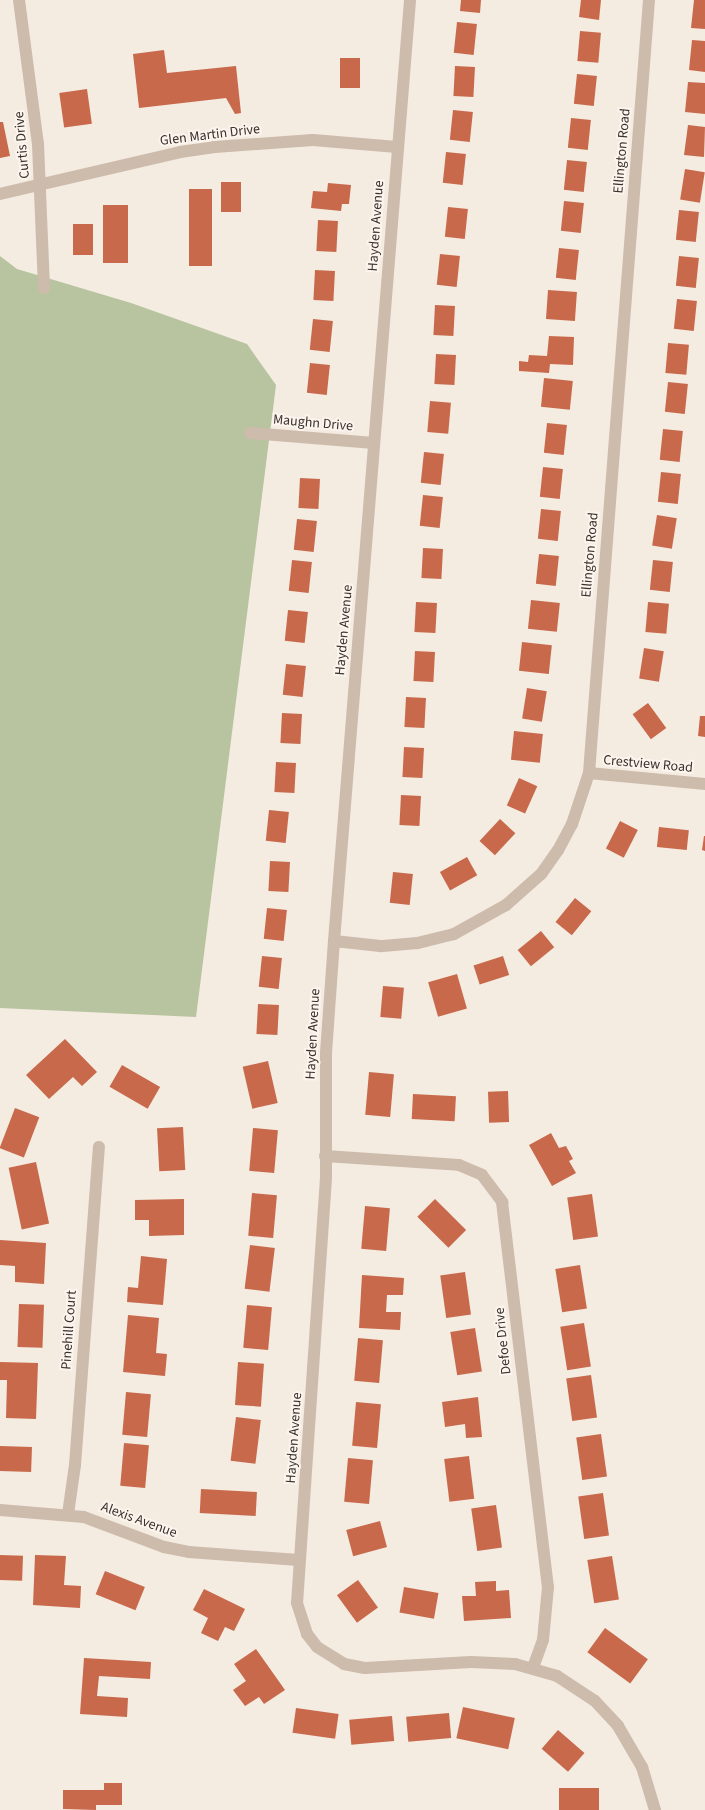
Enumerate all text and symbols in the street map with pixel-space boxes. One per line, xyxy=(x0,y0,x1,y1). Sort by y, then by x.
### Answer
street label: Ellington Road xyxy=(610,108,634,194)
street label: Curtis Drive xyxy=(11,111,33,179)
street label: Glen Martin Drive xyxy=(159,121,261,149)
street label: Hayden Avenue xyxy=(364,180,388,272)
street label: Maughn Drive xyxy=(272,411,354,435)
street label: Ellington Road xyxy=(578,512,602,598)
street label: Hayden Avenue xyxy=(332,584,356,676)
street label: Crestview Road xyxy=(602,752,694,776)
street label: Hayden Avenue xyxy=(302,988,324,1080)
street label: Pinehill Court xyxy=(58,1290,80,1370)
street label: Defoe Drive xyxy=(491,1307,515,1375)
street label: Hayden Avenue xyxy=(282,1392,306,1484)
street label: Alexis Avenue xyxy=(99,1499,179,1541)

